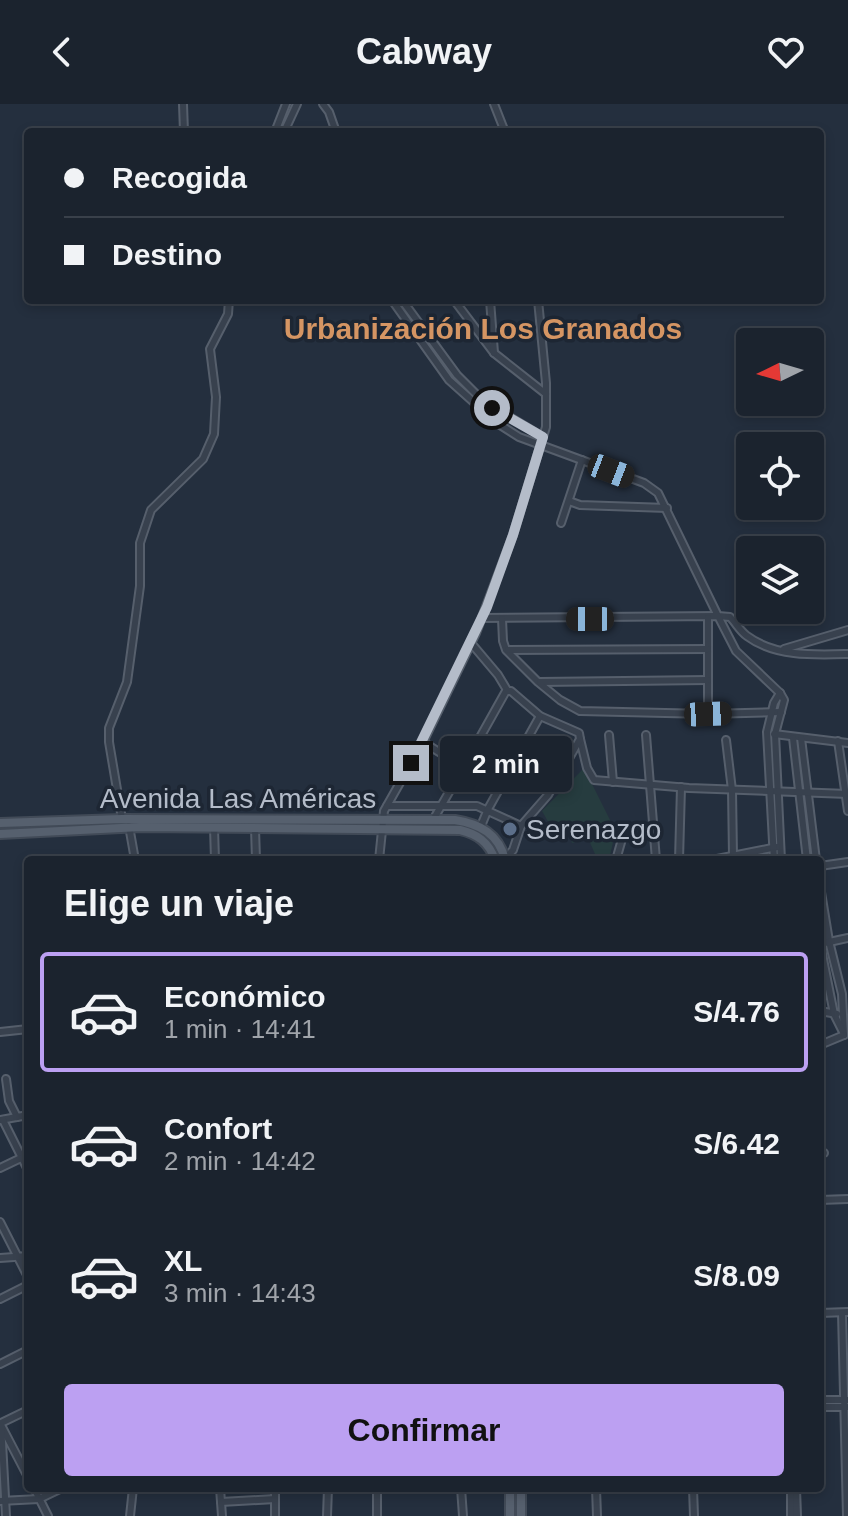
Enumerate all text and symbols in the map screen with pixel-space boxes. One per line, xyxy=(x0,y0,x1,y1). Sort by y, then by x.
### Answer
icon: back xyxy=(40,30,84,74)
icon: heart xyxy=(764,30,808,74)
text: Cabway xyxy=(356,31,492,72)
text: Recogida xyxy=(112,161,247,194)
text: Destino xyxy=(112,238,222,271)
district label: Urbanización Los Granados xyxy=(284,312,682,345)
north arrow xyxy=(736,328,824,416)
map controls xyxy=(736,328,824,624)
route start xyxy=(474,390,510,426)
button: locate xyxy=(736,432,824,520)
car xyxy=(584,451,638,491)
button: layers xyxy=(736,536,824,624)
car xyxy=(566,607,614,631)
car xyxy=(684,701,732,727)
callout: 2 min xyxy=(439,735,571,791)
route end xyxy=(393,745,429,781)
text: 2 min xyxy=(472,749,540,779)
street label: Avenida Las Américas xyxy=(100,783,376,814)
place label: Serenazgo xyxy=(526,814,661,845)
marker: Serenazgo xyxy=(501,820,519,838)
text: Elige un viaje xyxy=(64,883,294,924)
icon: car xyxy=(68,976,140,1048)
text: Económico xyxy=(164,980,326,1013)
text: S/4.76 xyxy=(693,995,780,1028)
text: 1 min · 14:41 xyxy=(164,1014,316,1044)
icon: car xyxy=(68,1108,140,1180)
text: Confort xyxy=(164,1112,272,1145)
text: S/6.42 xyxy=(693,1127,780,1160)
text: 2 min · 14:42 xyxy=(164,1146,316,1176)
icon: car xyxy=(68,1240,140,1312)
text: XL xyxy=(164,1244,202,1277)
text: S/8.09 xyxy=(693,1259,780,1292)
text: 3 min · 14:43 xyxy=(164,1278,316,1308)
button: Confirmar xyxy=(64,1384,784,1476)

